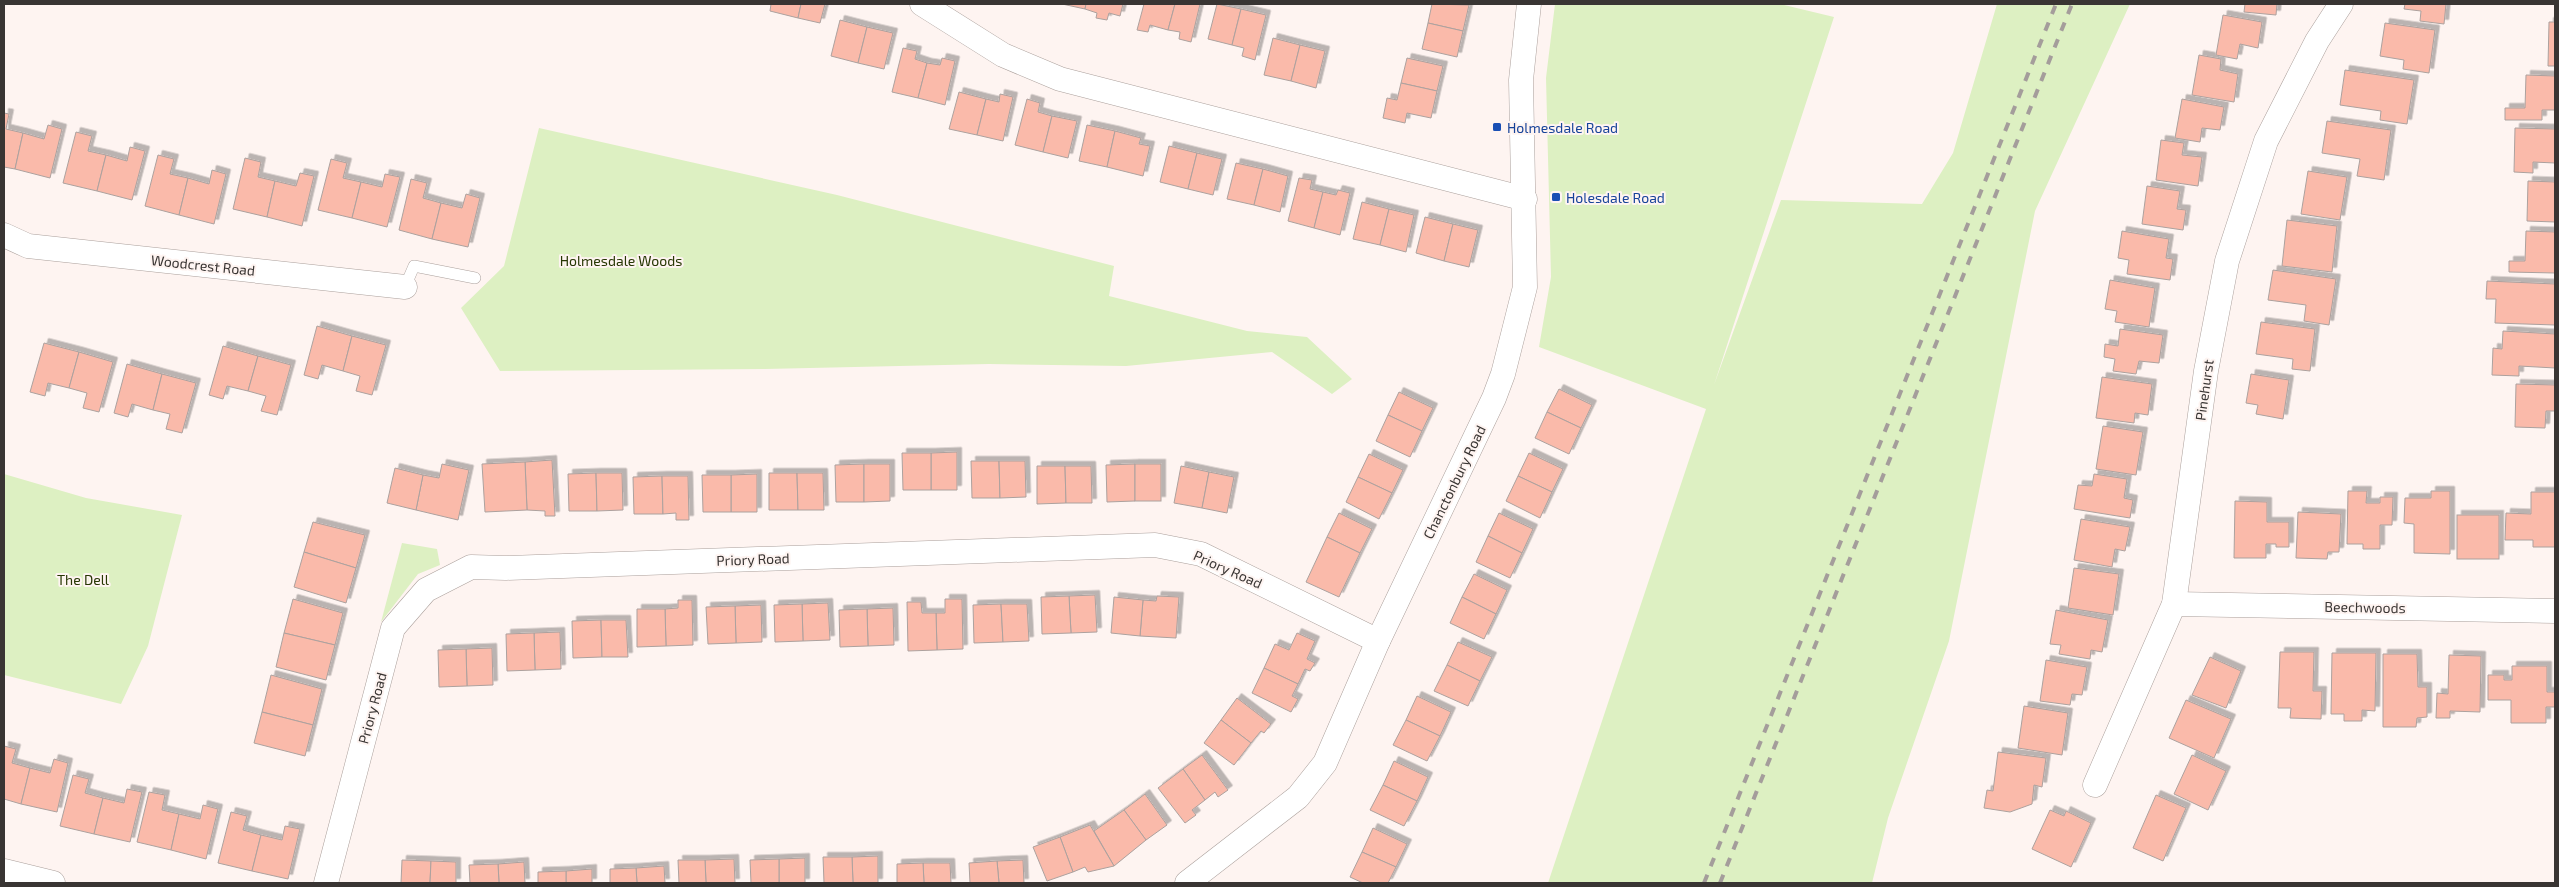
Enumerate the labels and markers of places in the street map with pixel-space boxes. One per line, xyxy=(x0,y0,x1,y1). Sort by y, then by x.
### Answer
place label: Holmesdale Road xyxy=(1507,119,1618,136)
marker: Holmesdale Road xyxy=(1491,121,1503,133)
place label: Holesdale Road xyxy=(1566,189,1665,206)
marker: Holesdale Road xyxy=(1550,191,1562,203)

